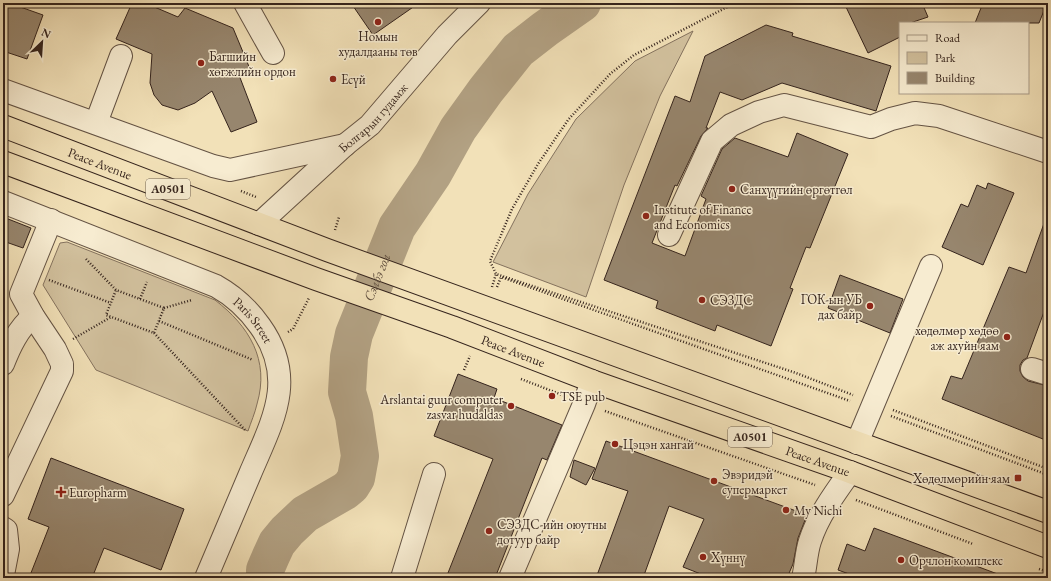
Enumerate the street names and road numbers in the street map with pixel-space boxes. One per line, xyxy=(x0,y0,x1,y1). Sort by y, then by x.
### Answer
street label: Болгарын гудамж xyxy=(334,79,411,156)
street label: Peace Avenue xyxy=(66,143,134,183)
road number: A0501 xyxy=(146,179,190,199)
street label: Paris Street xyxy=(230,293,277,346)
street label: Peace Avenue xyxy=(479,331,547,371)
road number: A0501 xyxy=(728,427,772,447)
street label: Peace Avenue xyxy=(784,442,852,480)

